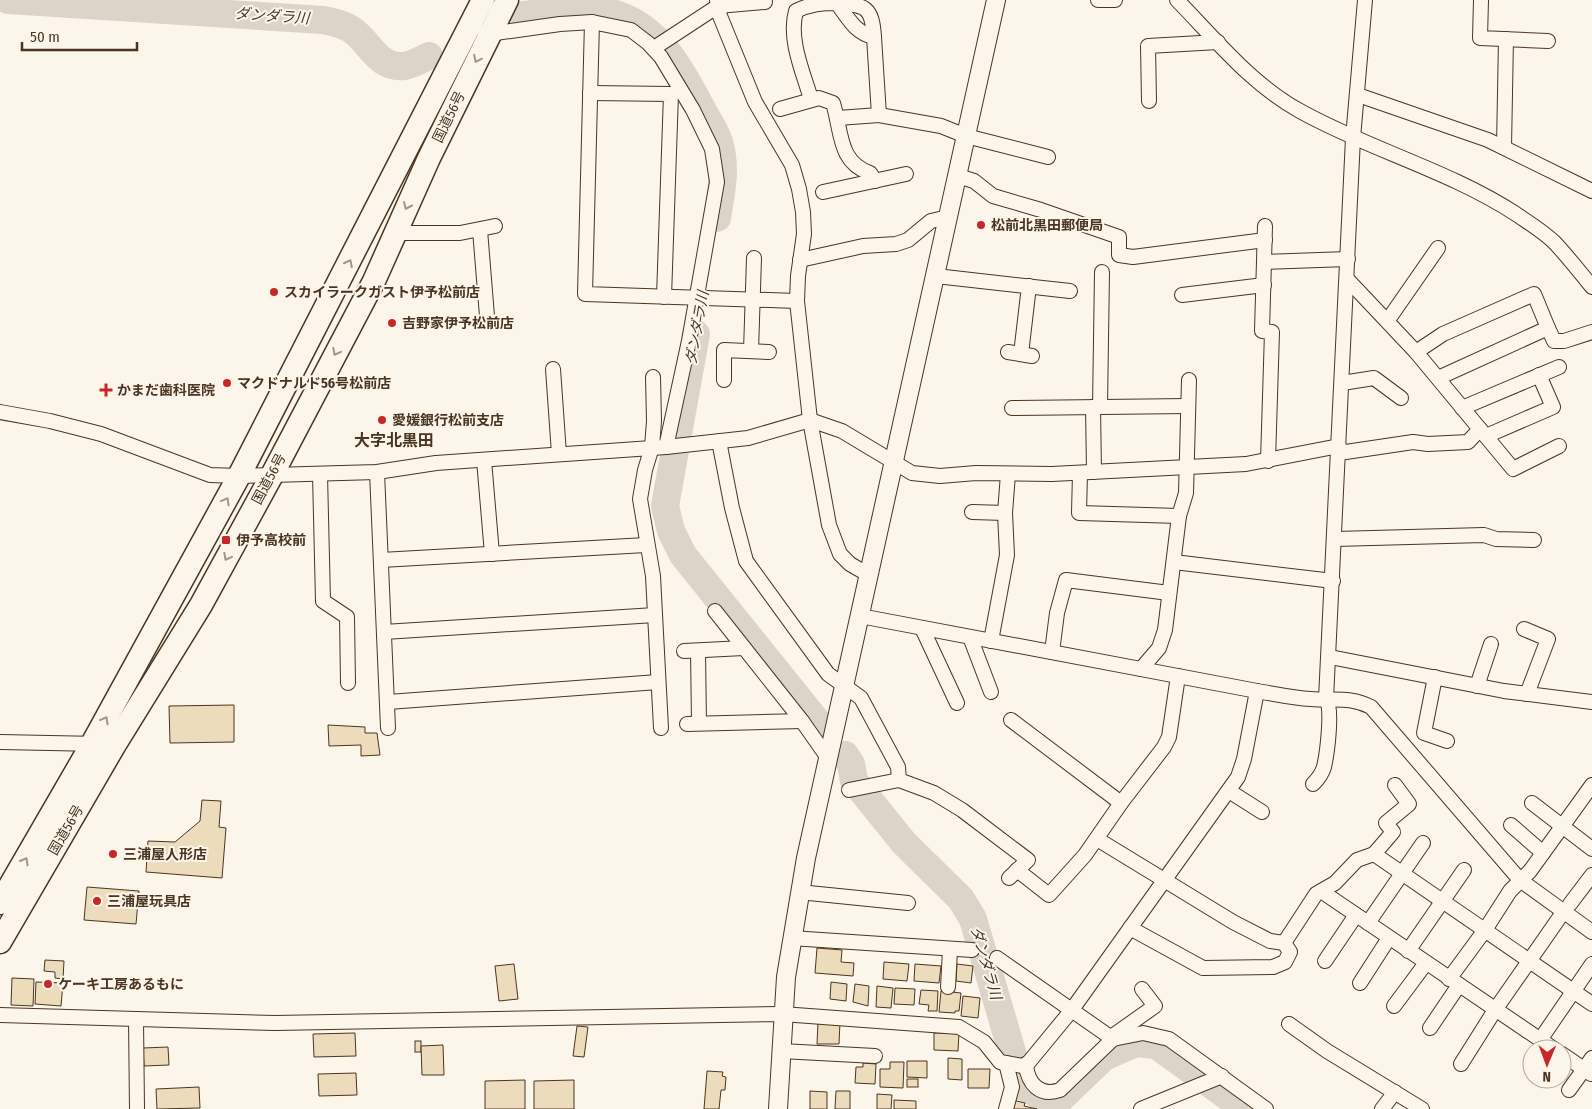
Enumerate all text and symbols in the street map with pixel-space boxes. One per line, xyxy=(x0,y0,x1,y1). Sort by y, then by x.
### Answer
water label: ダンダラ川 xyxy=(234,4,312,28)
scale bar xyxy=(22,20,138,52)
text: 50 m xyxy=(30,28,60,46)
one-way arrow xyxy=(473,54,483,63)
street label: 国道56号 xyxy=(429,88,469,146)
one-way arrow xyxy=(403,201,414,210)
place label: 松前北黒田郵便局 xyxy=(991,217,1103,234)
marker: 松前北黒田郵便局 xyxy=(975,219,987,231)
one-way arrow xyxy=(343,259,353,268)
place label: スカイラークガスト伊予松前店 xyxy=(284,284,480,301)
marker: スカイラークガスト伊予松前店 xyxy=(268,286,280,298)
water label: ダンダラ川 xyxy=(682,288,713,367)
place label: 吉野家伊予松前店 xyxy=(402,315,514,332)
marker: 吉野家伊予松前店 xyxy=(386,317,398,329)
one-way arrow xyxy=(332,347,342,356)
place label: マクドナルド56号松前店 xyxy=(237,375,391,392)
marker: マクドナルド56号松前店 xyxy=(221,377,233,389)
place label: かまだ歯科医院 xyxy=(117,382,215,399)
marker: かまだ歯科医院 xyxy=(99,383,113,397)
place label: 愛媛銀行松前支店 xyxy=(392,412,504,429)
marker: 愛媛銀行松前支店 xyxy=(376,414,388,426)
district label: 大字北黒田 xyxy=(354,431,434,450)
street label: 国道56号 xyxy=(248,451,290,507)
one-way arrow xyxy=(220,497,230,506)
place label: 伊予高校前 xyxy=(236,532,306,549)
marker: 伊予高校前 xyxy=(220,534,232,546)
one-way arrow xyxy=(223,552,233,561)
one-way arrow xyxy=(99,716,109,725)
street label: 国道56号 xyxy=(45,802,87,858)
place label: 三浦屋人形店 xyxy=(123,846,207,863)
marker: 三浦屋人形店 xyxy=(107,848,119,860)
one-way arrow xyxy=(19,857,29,866)
place label: 三浦屋玩具店 xyxy=(107,893,191,910)
marker: 三浦屋玩具店 xyxy=(91,895,103,907)
water label: ダンダラ川 xyxy=(967,924,1006,1003)
place label: ケーキ工房あるもに xyxy=(58,976,184,993)
marker: ケーキ工房あるもに xyxy=(42,978,54,990)
north arrow xyxy=(1522,1039,1572,1089)
text: N xyxy=(1542,1068,1551,1085)

